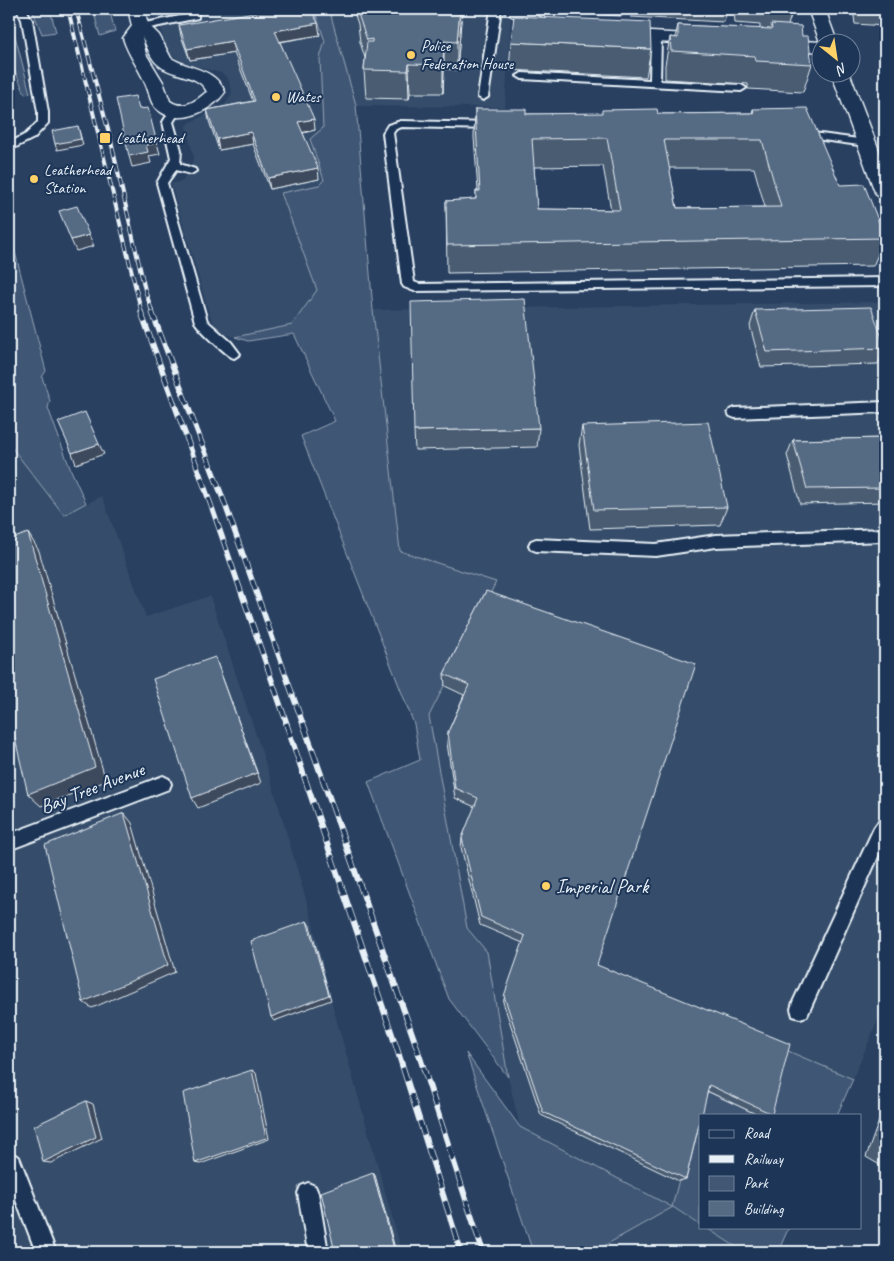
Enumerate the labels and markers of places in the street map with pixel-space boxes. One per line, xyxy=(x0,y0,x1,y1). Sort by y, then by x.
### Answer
place label: Police Federation House xyxy=(421,36,515,74)
marker: Police Federation House xyxy=(405,49,417,61)
place label: Wates xyxy=(286,87,322,107)
marker: Wates xyxy=(270,91,282,103)
place label: Leatherhead xyxy=(116,128,186,148)
marker: Leatherhead xyxy=(98,131,112,145)
place label: Leatherhead Station xyxy=(44,160,114,198)
marker: Leatherhead Station xyxy=(28,173,40,185)
place label: Imperial Park xyxy=(556,874,650,899)
marker: Imperial Park xyxy=(540,880,552,892)

